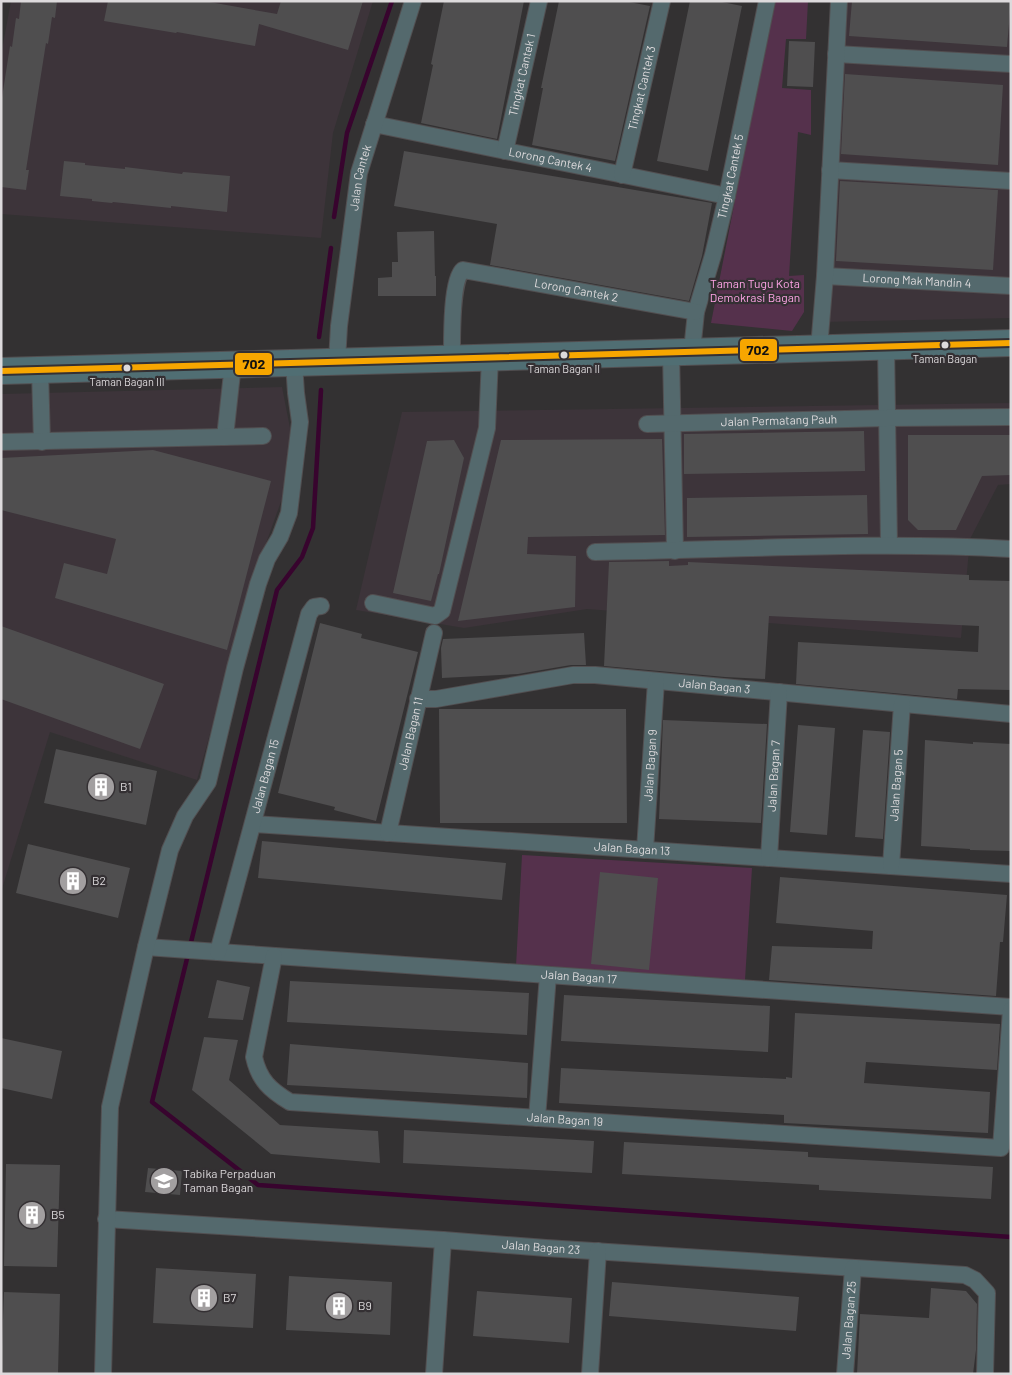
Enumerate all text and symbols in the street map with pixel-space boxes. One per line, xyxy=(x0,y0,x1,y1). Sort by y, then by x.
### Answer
street label: Tingkat Cantek 1 xyxy=(505,32,537,117)
street label: Tingkat Cantek 3 xyxy=(624,44,657,132)
street label: Tingkat Cantek 5 xyxy=(714,133,746,220)
street label: Jalan Cantek xyxy=(346,143,373,211)
street label: Lorong Cantek 4 xyxy=(508,144,594,174)
street label: Lorong Mak Mandin 4 xyxy=(862,270,972,290)
street label: Lorong Cantek 2 xyxy=(533,275,619,304)
park label: Taman Tugu Kota Demokrasi Bagan xyxy=(710,276,800,304)
line badge: 702 xyxy=(739,338,778,362)
marker: Taman Bagan xyxy=(940,340,950,350)
text: 702 xyxy=(747,341,770,358)
marker: Taman Bagan II xyxy=(559,350,569,360)
line badge: 702 xyxy=(234,352,273,376)
place label: Taman Bagan xyxy=(913,352,977,365)
text: 702 xyxy=(243,355,266,372)
place label: Taman Bagan II xyxy=(528,362,600,375)
marker: Taman Bagan III xyxy=(122,363,132,373)
place label: Taman Bagan III xyxy=(89,375,165,388)
street label: Jalan Permatang Pauh xyxy=(721,411,837,428)
street label: Jalan Bagan 3 xyxy=(678,675,751,696)
street label: Jalan Bagan 11 xyxy=(395,696,425,771)
street label: Jalan Bagan 9 xyxy=(640,729,659,802)
street label: Jalan Bagan 15 xyxy=(248,737,281,815)
street label: Jalan Bagan 7 xyxy=(764,740,782,812)
street label: Jalan Bagan 5 xyxy=(886,749,905,822)
building icon: B1 xyxy=(86,772,116,802)
place label: B1 xyxy=(120,779,132,793)
street label: Jalan Bagan 13 xyxy=(594,839,671,858)
building icon: B2 xyxy=(58,866,88,896)
place label: B2 xyxy=(92,873,106,887)
street label: Jalan Bagan 17 xyxy=(541,966,618,986)
street label: Jalan Bagan 19 xyxy=(526,1109,603,1128)
school or university icon: Tabika Perpaduan Taman Bagan xyxy=(149,1166,179,1196)
place label: Tabika Perpaduan Taman Bagan xyxy=(183,1166,276,1194)
building icon: B5 xyxy=(17,1200,47,1230)
place label: B5 xyxy=(51,1207,65,1221)
street label: Jalan Bagan 23 xyxy=(501,1237,581,1256)
street label: Jalan Bagan 25 xyxy=(838,1280,858,1360)
building icon: B7 xyxy=(189,1283,219,1313)
place label: B7 xyxy=(223,1290,237,1304)
building icon: B9 xyxy=(324,1291,354,1321)
place label: B9 xyxy=(358,1298,372,1312)

